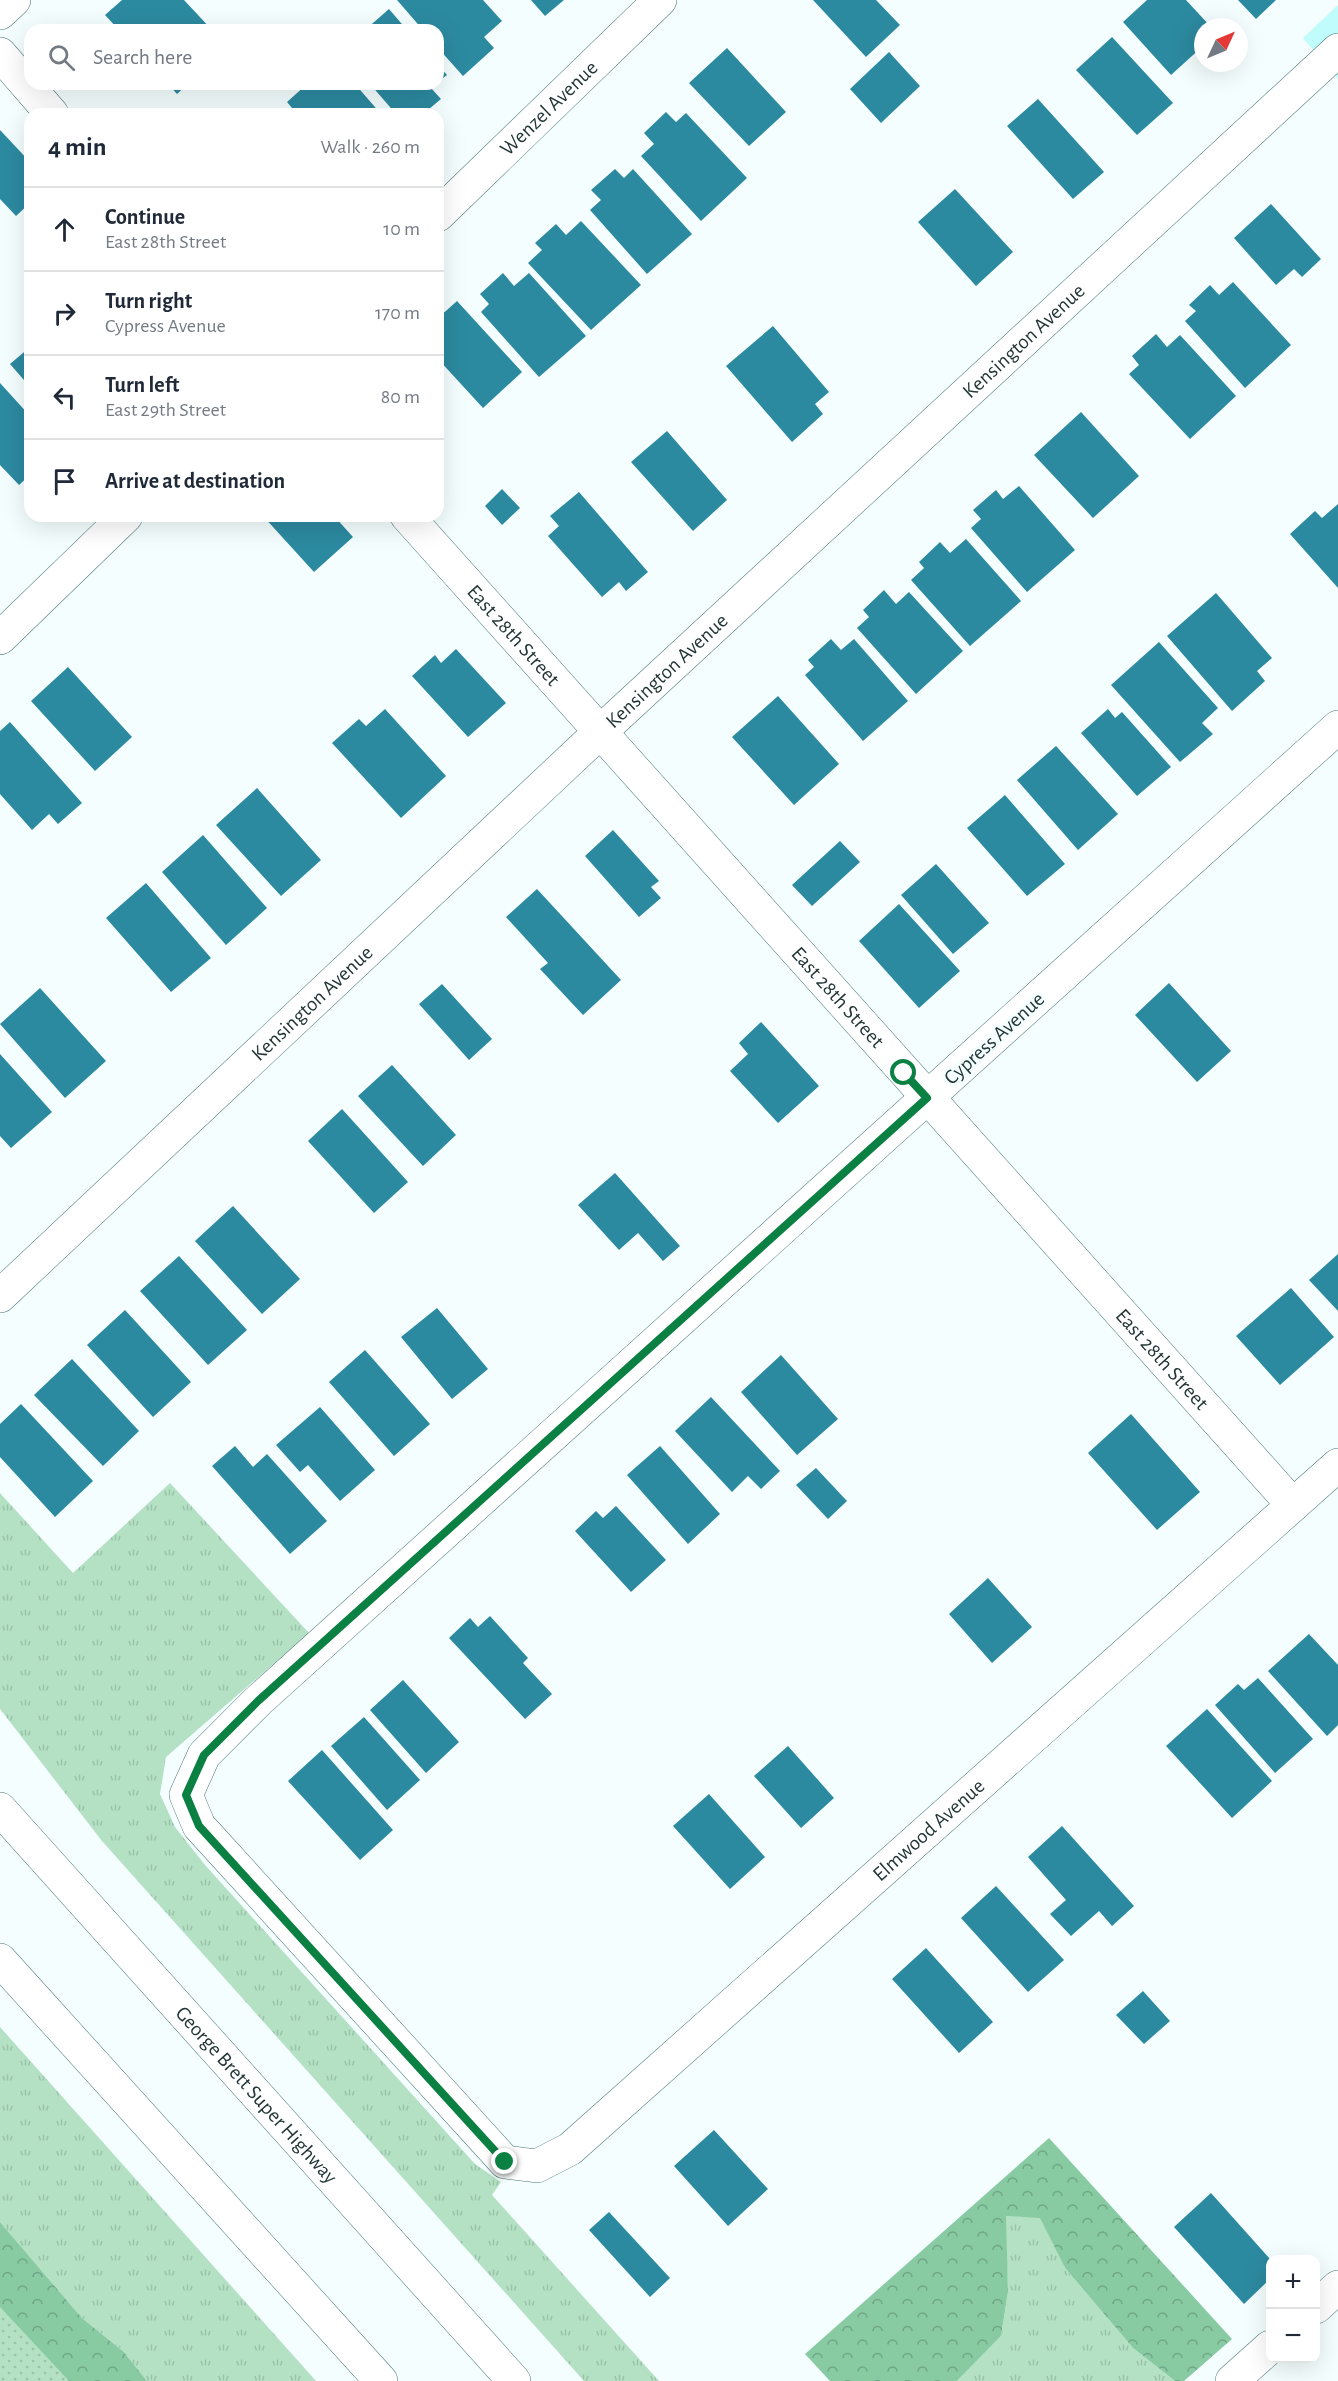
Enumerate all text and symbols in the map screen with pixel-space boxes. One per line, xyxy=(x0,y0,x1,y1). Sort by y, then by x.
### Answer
north arrow xyxy=(1194,18,1248,72)
search box xyxy=(24,24,444,90)
icon: search xyxy=(45,41,78,74)
text: Search here xyxy=(93,46,192,68)
street label: Wenzel Avenue xyxy=(496,57,602,160)
text: 4 min xyxy=(48,134,107,160)
text: Walk · 260 m xyxy=(320,137,420,157)
text: Continue xyxy=(105,206,185,228)
icon: ahead xyxy=(48,213,81,246)
text: 10 m xyxy=(383,219,420,239)
text: East 28th Street xyxy=(105,232,226,252)
street label: Kensington Avenue xyxy=(959,280,1089,402)
text: Turn right xyxy=(105,290,192,312)
icon: right xyxy=(48,297,81,330)
text: 170 m xyxy=(375,303,420,323)
text: Cypress Avenue xyxy=(105,316,226,336)
text: Turn left xyxy=(105,374,179,396)
icon: left xyxy=(48,381,81,414)
text: 80 m xyxy=(381,387,420,407)
text: East 29th Street xyxy=(105,400,226,420)
icon: arrive xyxy=(48,465,81,498)
text: Arrive at destination xyxy=(105,470,285,492)
street label: East 28th Street xyxy=(463,581,564,690)
street label: Kensington Avenue xyxy=(602,610,732,732)
street label: Kensington Avenue xyxy=(248,942,377,1065)
street label: East 28th Street xyxy=(787,943,888,1052)
street label: Cypress Avenue xyxy=(940,988,1048,1089)
route start xyxy=(890,1059,916,1085)
street label: East 28th Street xyxy=(1112,1305,1213,1414)
street label: Elmwood Avenue xyxy=(869,1775,989,1885)
street label: George Brett Super Highway xyxy=(172,2002,341,2188)
route end xyxy=(491,2148,517,2174)
map controls xyxy=(1266,2255,1320,2363)
button: + xyxy=(1266,2255,1320,2309)
button: − xyxy=(1266,2309,1320,2363)

